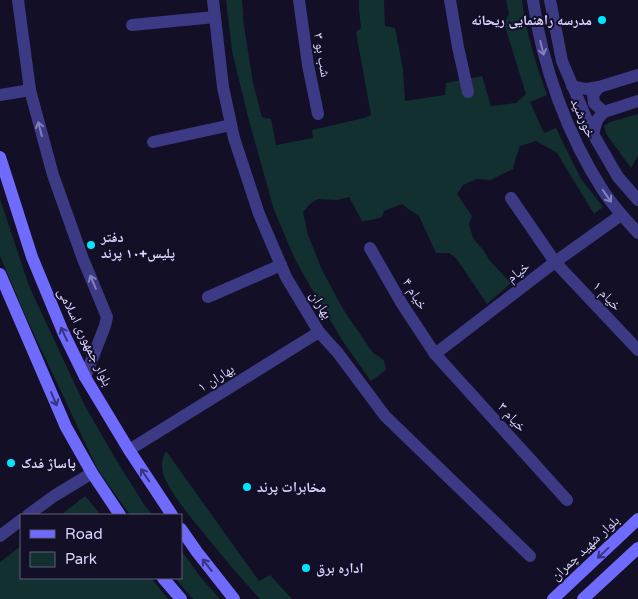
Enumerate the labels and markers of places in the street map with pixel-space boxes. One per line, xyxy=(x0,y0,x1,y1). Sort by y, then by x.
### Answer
place label: مدرسه راهنمایی ریحانه xyxy=(471,12,592,29)
marker: مدرسه راهنمایی ریحانه xyxy=(596,14,608,26)
place label: دفتر پلیس+۱۰ پرند xyxy=(100,229,175,262)
marker: دفتر پلیس+۱۰ پرند xyxy=(85,239,97,251)
place label: پاساژ فدک xyxy=(21,455,76,472)
marker: پاساژ فدک xyxy=(5,457,17,469)
place label: مخابرات پرند xyxy=(257,479,326,496)
marker: مخابرات پرند xyxy=(241,481,253,493)
place label: اداره برق xyxy=(316,560,363,577)
marker: اداره برق xyxy=(300,562,312,574)

